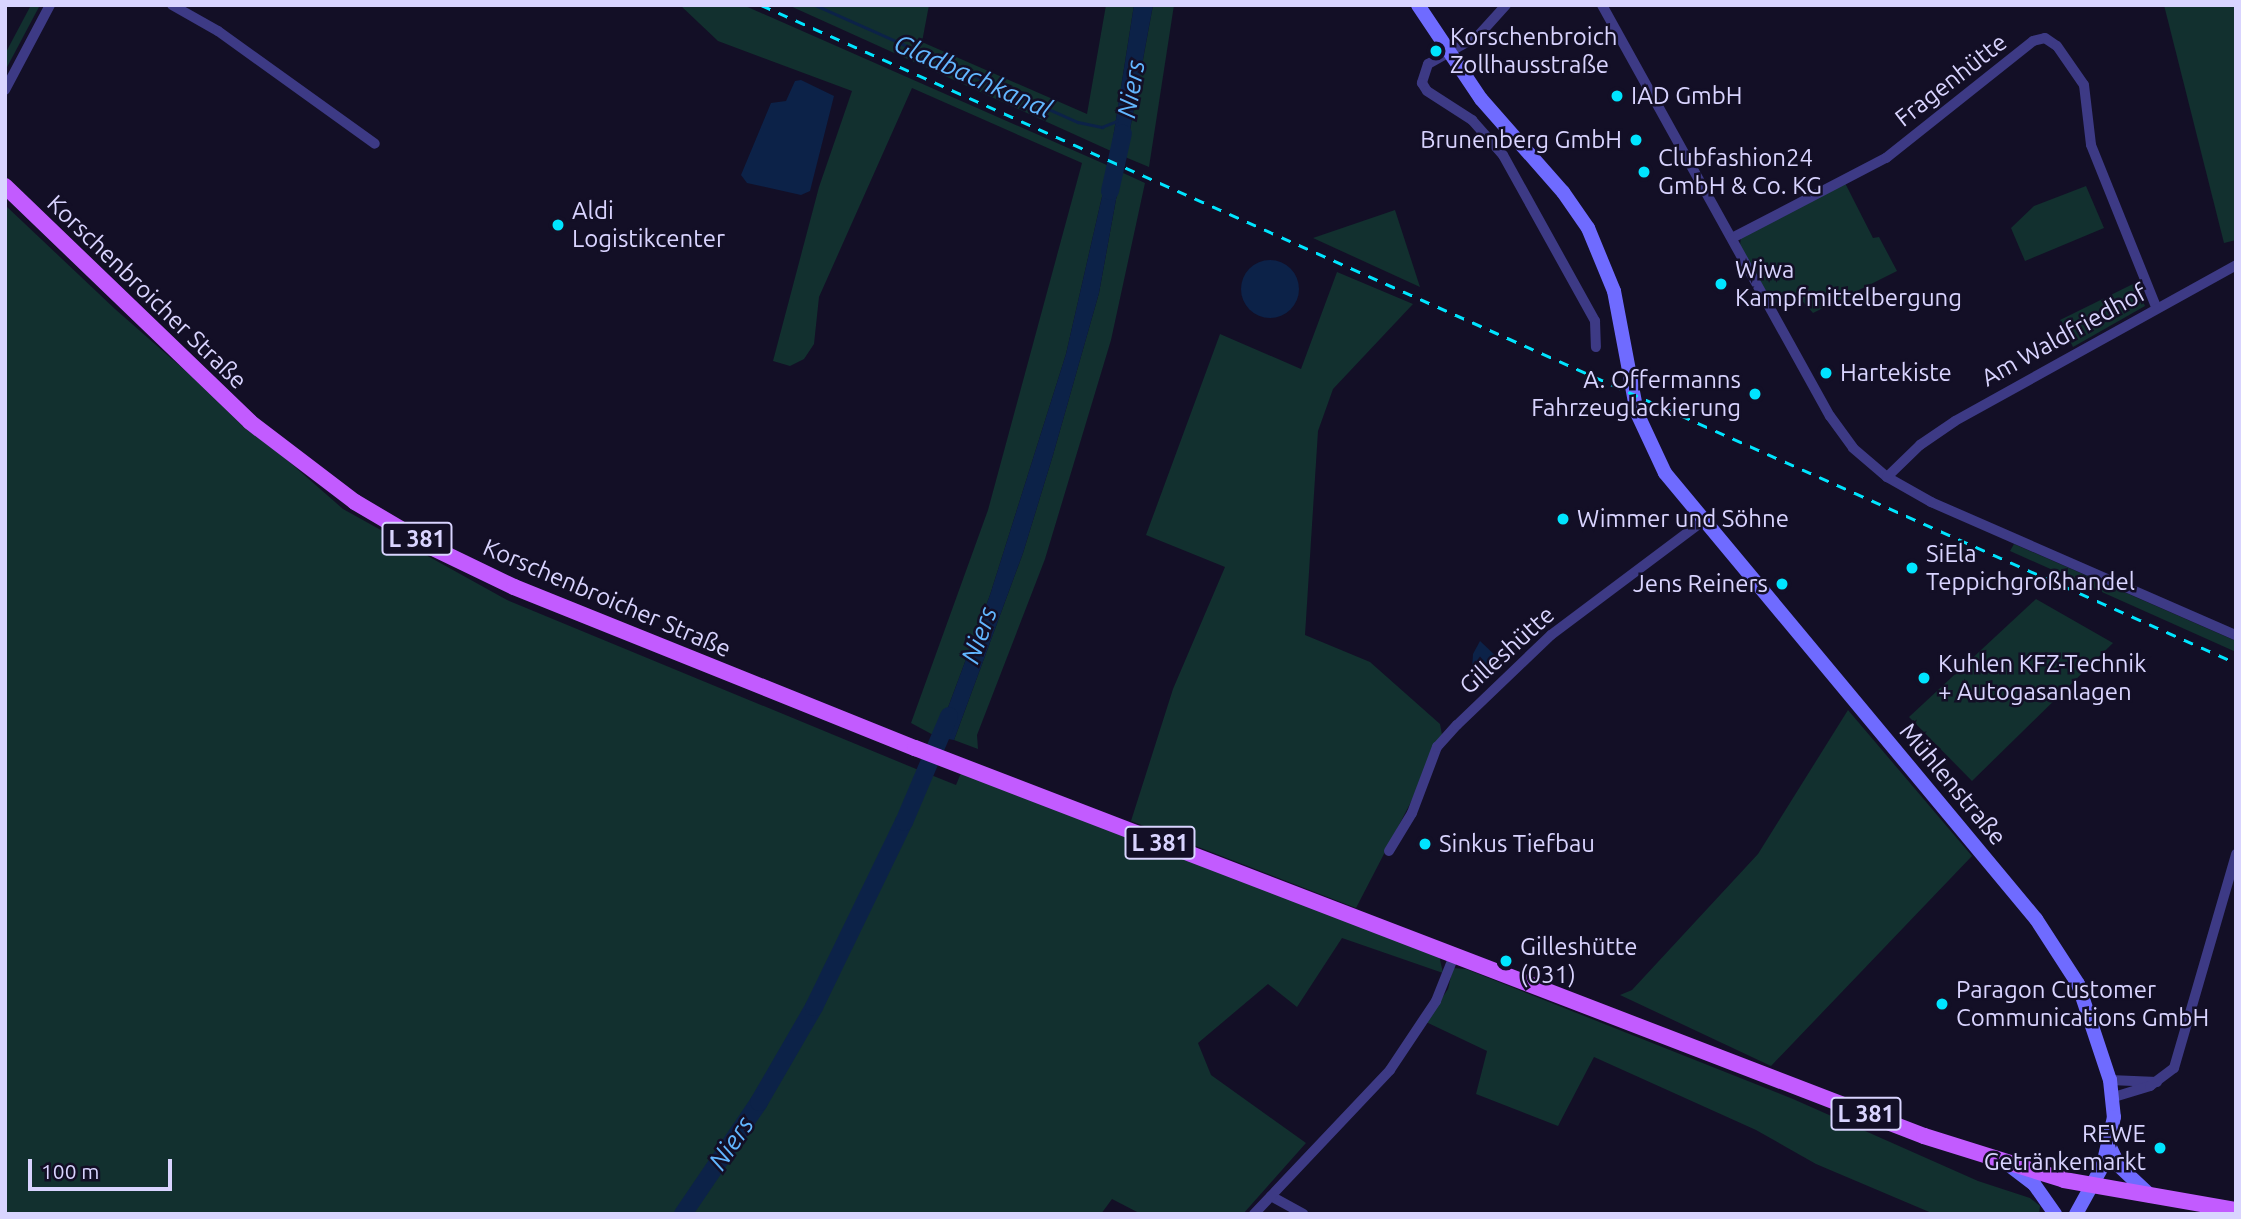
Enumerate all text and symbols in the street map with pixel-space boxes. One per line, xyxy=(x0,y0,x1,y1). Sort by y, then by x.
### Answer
place label: Korschenbroich Zollhausstraße xyxy=(1450,23,1618,79)
water label: Gladbachkanal xyxy=(889,27,1057,125)
street label: Fragenhütte xyxy=(1889,27,2013,133)
marker: Korschenbroich Zollhausstraße xyxy=(1428,43,1444,59)
water label: Niers xyxy=(1111,58,1151,120)
place label: IAD GmbH xyxy=(1631,82,1743,110)
marker: IAD GmbH xyxy=(1609,88,1625,104)
place label: Brunenberg GmbH xyxy=(1420,126,1622,154)
marker: Brunenberg GmbH xyxy=(1628,132,1644,148)
place label: Clubfashion24 GmbH & Co. KG xyxy=(1658,144,1822,200)
marker: Clubfashion24 GmbH & Co. KG xyxy=(1636,164,1652,180)
street label: Korschenbroicher Straße xyxy=(41,189,253,395)
place label: Aldi Logistikcenter xyxy=(572,197,725,253)
marker: Aldi Logistikcenter xyxy=(550,217,566,233)
place label: Wiwa Kampfmittelbergung xyxy=(1735,256,1962,312)
marker: Wiwa Kampfmittelbergung xyxy=(1713,276,1729,292)
street label: Am Waldfriedhof xyxy=(1976,278,2152,392)
place label: Hartekiste xyxy=(1840,359,1952,387)
marker: Hartekiste xyxy=(1818,365,1834,381)
place label: A. Offermanns Fahrzeuglackierung xyxy=(1531,366,1741,422)
marker: A. Offermanns Fahrzeuglackierung xyxy=(1747,386,1763,402)
place label: Wimmer und Söhne xyxy=(1577,505,1789,533)
marker: Wimmer und Söhne xyxy=(1555,511,1571,527)
road number: L 381 xyxy=(380,520,454,558)
street label: Korschenbroicher Straße xyxy=(479,533,735,663)
place label: SiEla Teppichgroßhandel xyxy=(1926,540,2135,596)
marker: SiEla Teppichgroßhandel xyxy=(1904,560,1920,576)
place label: Jens Reiners xyxy=(1633,570,1768,598)
marker: Jens Reiners xyxy=(1774,576,1790,592)
street label: Gilleshütte xyxy=(1454,600,1560,700)
water label: Niers xyxy=(954,602,1004,668)
place label: Kuhlen KFZ-Technik + Autogasanlagen xyxy=(1938,650,2146,706)
marker: Kuhlen KFZ-Technik + Autogasanlagen xyxy=(1916,670,1932,686)
street label: Mühlenstraße xyxy=(1894,717,2012,851)
road number: L 381 xyxy=(1123,824,1197,862)
place label: Sinkus Tiefbau xyxy=(1439,830,1595,858)
marker: Sinkus Tiefbau xyxy=(1417,836,1433,852)
place label: Gilleshütte (031) xyxy=(1520,933,1637,989)
marker: Gilleshütte (031) xyxy=(1498,953,1514,969)
place label: Paragon Customer Communications GmbH xyxy=(1956,976,2209,1032)
marker: Paragon Customer Communications GmbH xyxy=(1934,996,1950,1012)
road number: L 381 xyxy=(1829,1094,1903,1134)
water label: Niers xyxy=(702,1110,760,1176)
place label: REWE Getränkemarkt xyxy=(1984,1120,2146,1176)
marker: REWE Getränkemarkt xyxy=(2152,1140,2168,1156)
scale bar xyxy=(32,1146,175,1190)
text: 100 m xyxy=(41,1159,99,1183)

